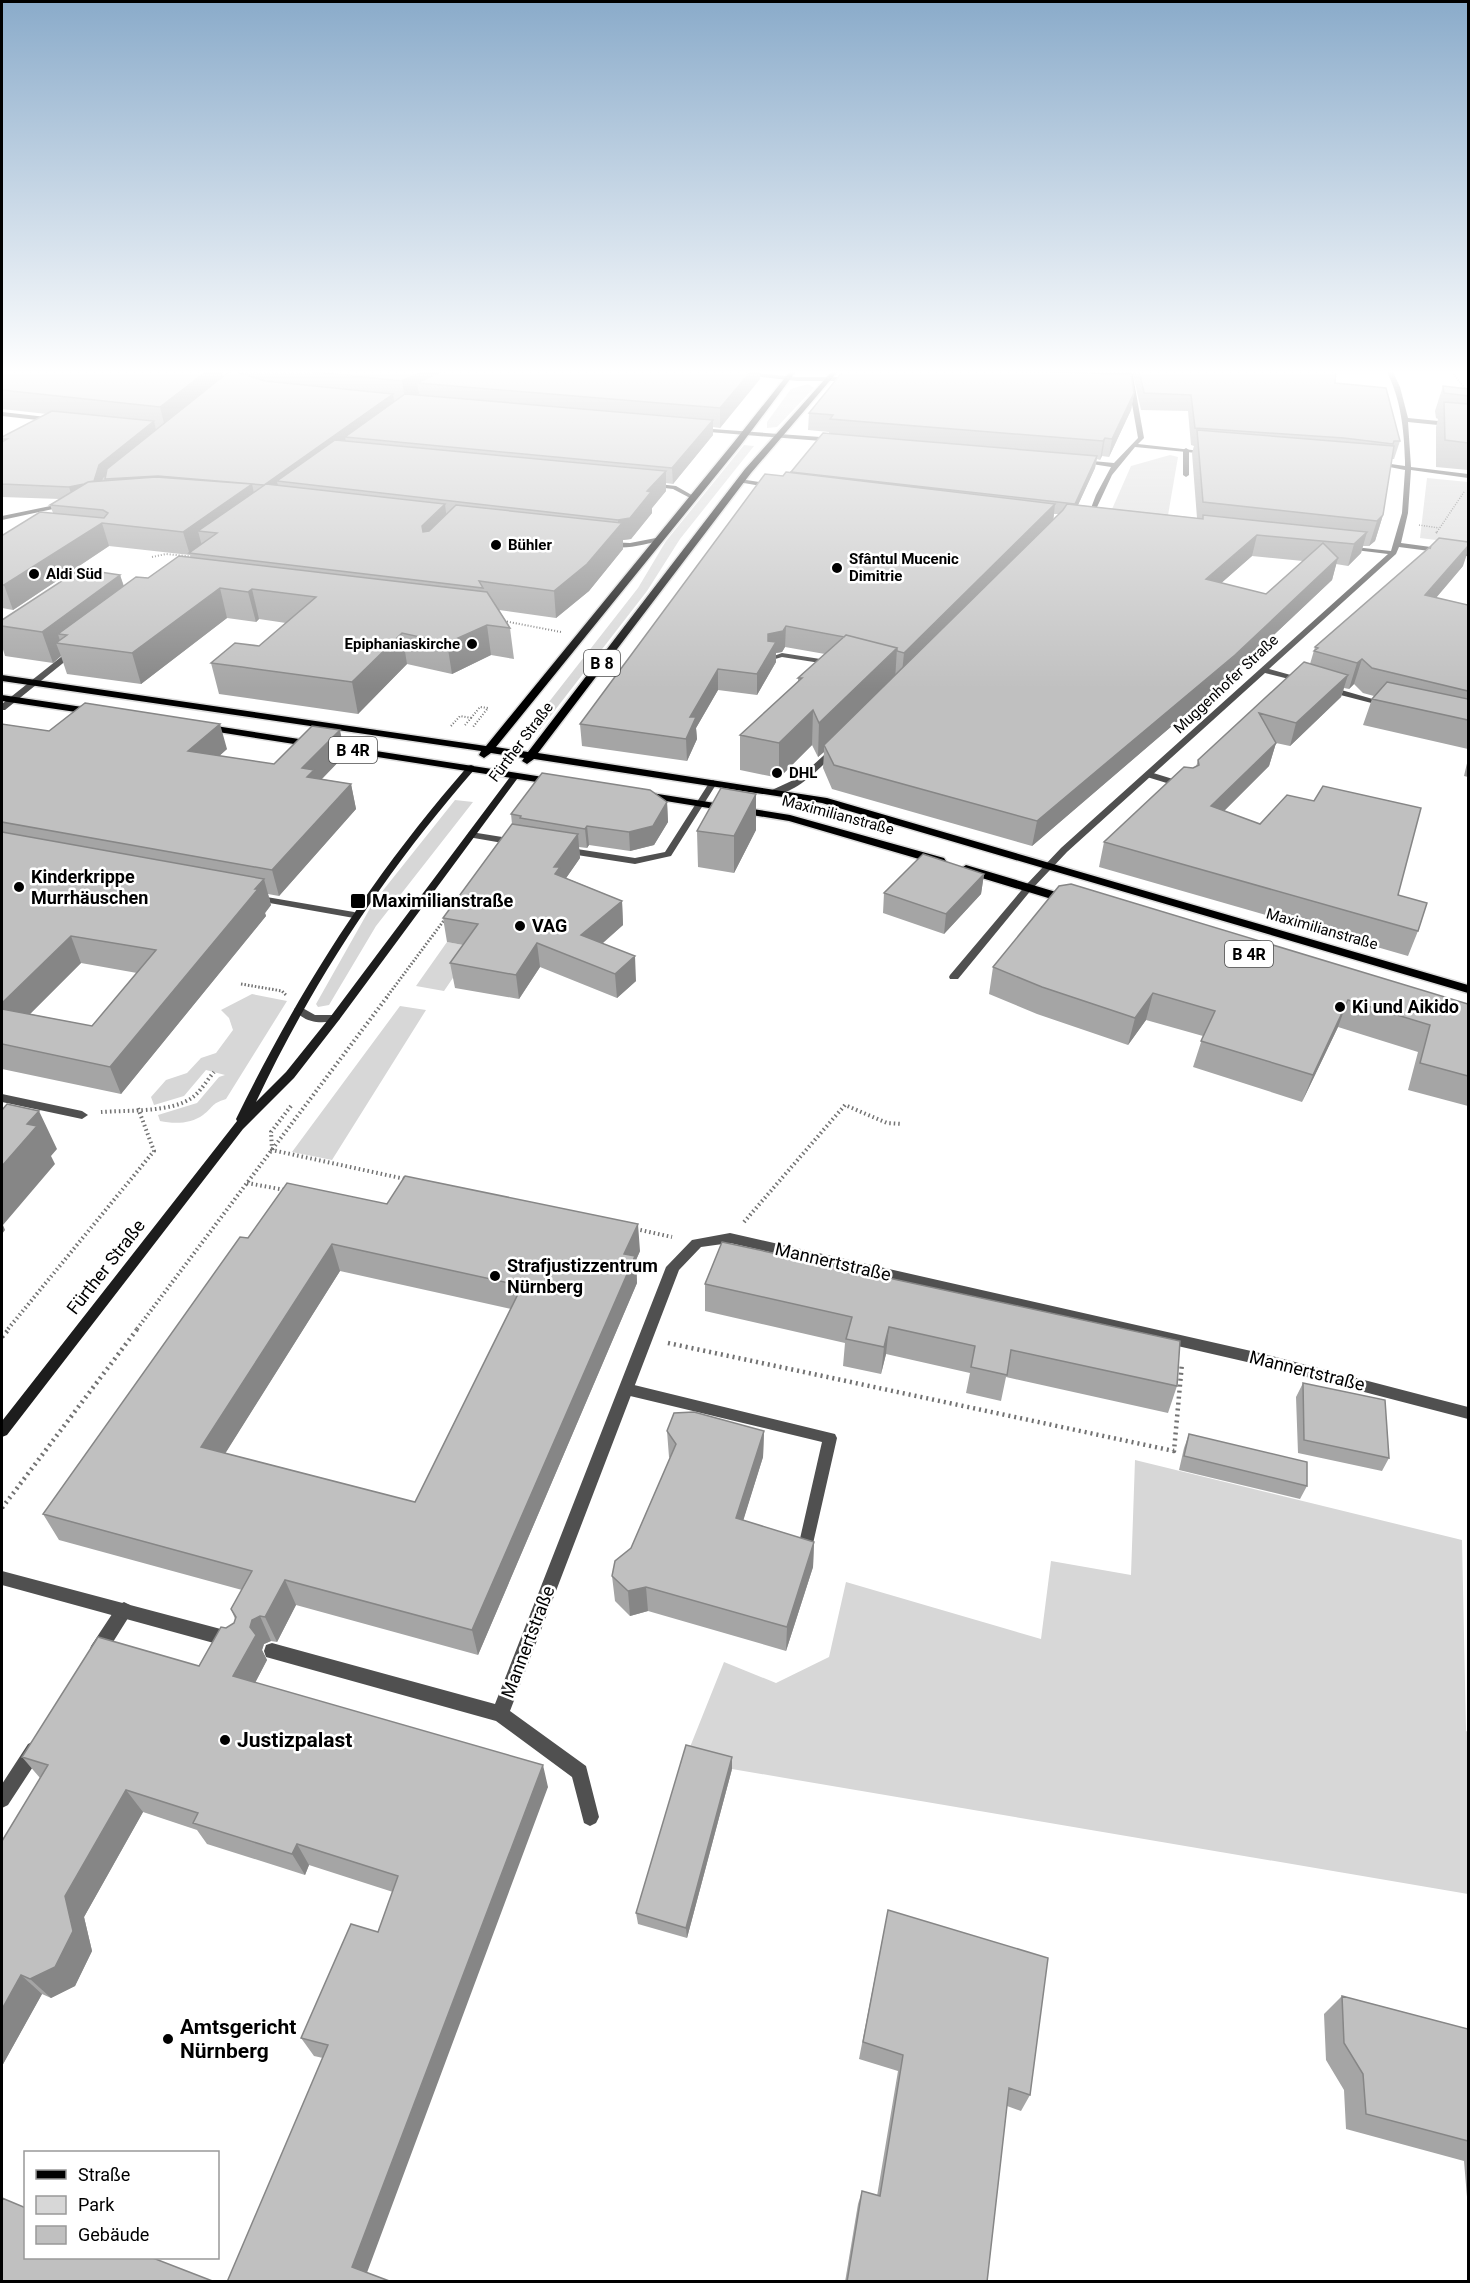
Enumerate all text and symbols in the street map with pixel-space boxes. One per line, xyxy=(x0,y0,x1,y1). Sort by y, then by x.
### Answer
place label: Bühler xyxy=(508,536,552,554)
marker: Bühler xyxy=(489,538,503,552)
place label: Sfântul Mucenic Dimitrie xyxy=(849,550,959,585)
marker: Sfântul Mucenic Dimitrie xyxy=(830,561,844,575)
place label: Aldi Süd xyxy=(46,565,102,583)
marker: Aldi Süd xyxy=(27,567,41,581)
street label: Muggenhofer Straße xyxy=(1170,631,1282,737)
place label: Epiphaniaskirche xyxy=(345,635,460,653)
marker: Epiphaniaskirche xyxy=(465,637,479,651)
road number: B 8 xyxy=(584,650,620,676)
street label: Fürther Straße xyxy=(485,698,557,786)
road number: B 4R xyxy=(329,737,377,763)
place label: DHL xyxy=(789,764,817,782)
marker: DHL xyxy=(770,766,784,780)
street label: Maximilianstraße xyxy=(780,791,896,839)
place label: Kinderkrippe Murrhäuschen xyxy=(31,866,148,908)
marker: Kinderkrippe Murrhäuschen xyxy=(12,880,26,894)
place label: Maximilianstraße xyxy=(372,890,514,911)
marker: Maximilianstraße xyxy=(349,892,367,910)
street label: Maximilianstraße xyxy=(1264,904,1380,954)
place label: VAG xyxy=(532,915,567,936)
marker: VAG xyxy=(513,919,527,933)
road number: B 4R xyxy=(1225,941,1273,967)
place label: Ki und Aikido xyxy=(1352,996,1459,1017)
marker: Ki und Aikido xyxy=(1333,1000,1347,1014)
street label: Fürther Straße xyxy=(62,1215,149,1318)
street label: Mannertstraße xyxy=(773,1238,893,1285)
place label: Strafjustizzentrum Nürnberg xyxy=(507,1255,658,1297)
marker: Strafjustizzentrum Nürnberg xyxy=(488,1269,502,1283)
street label: Mannertstraße xyxy=(1247,1346,1367,1395)
street label: Mannertstraße xyxy=(497,1583,559,1701)
place label: Justizpalast xyxy=(237,1728,352,1752)
marker: Justizpalast xyxy=(218,1733,232,1747)
place label: Amtsgericht Nürnberg xyxy=(180,2015,296,2063)
marker: Amtsgericht Nürnberg xyxy=(161,2032,175,2046)
legend xyxy=(24,2151,219,2259)
text: Straße xyxy=(78,2164,130,2185)
text: Park xyxy=(78,2194,115,2215)
text: Gebäude xyxy=(78,2224,149,2245)

